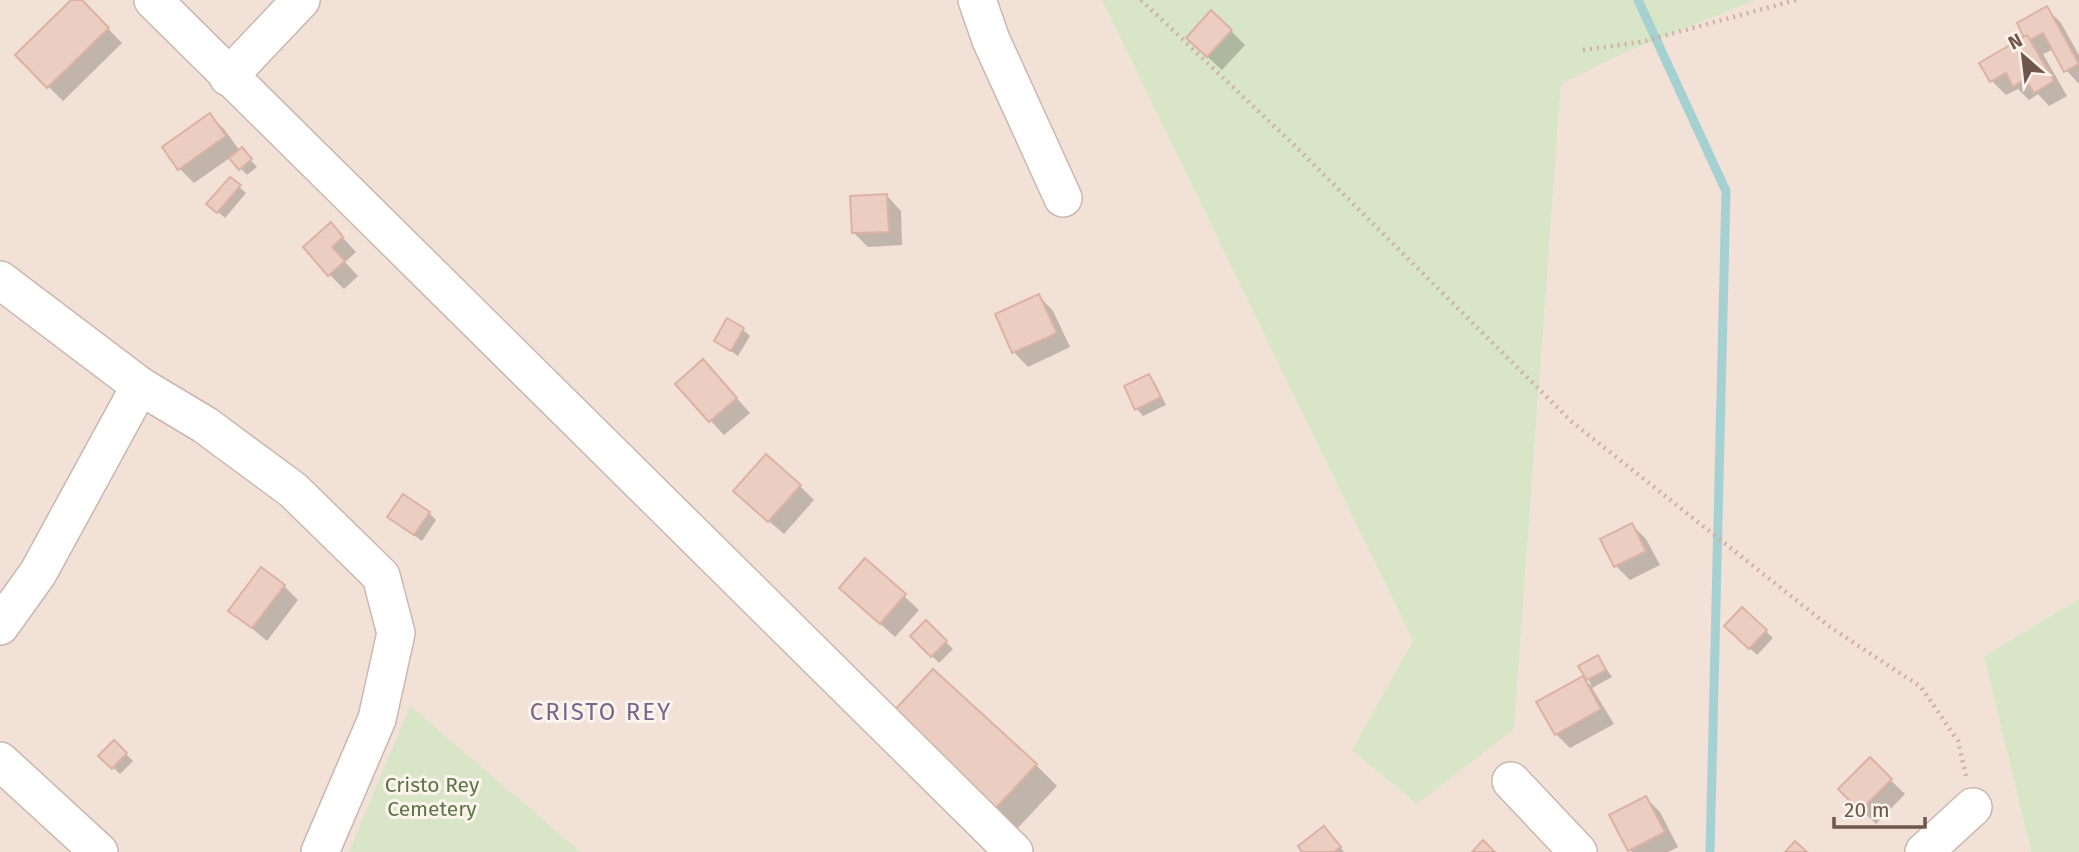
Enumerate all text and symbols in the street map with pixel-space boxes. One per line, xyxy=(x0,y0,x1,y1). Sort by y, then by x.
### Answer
north arrow xyxy=(1988,21,2058,91)
text: N xyxy=(2004,28,2026,55)
district label: CRISTO REY xyxy=(530,698,672,726)
park label: Cristo Rey Cemetery xyxy=(385,772,480,822)
scale bar xyxy=(1834,786,1925,830)
text: 20 m xyxy=(1844,797,1890,823)

